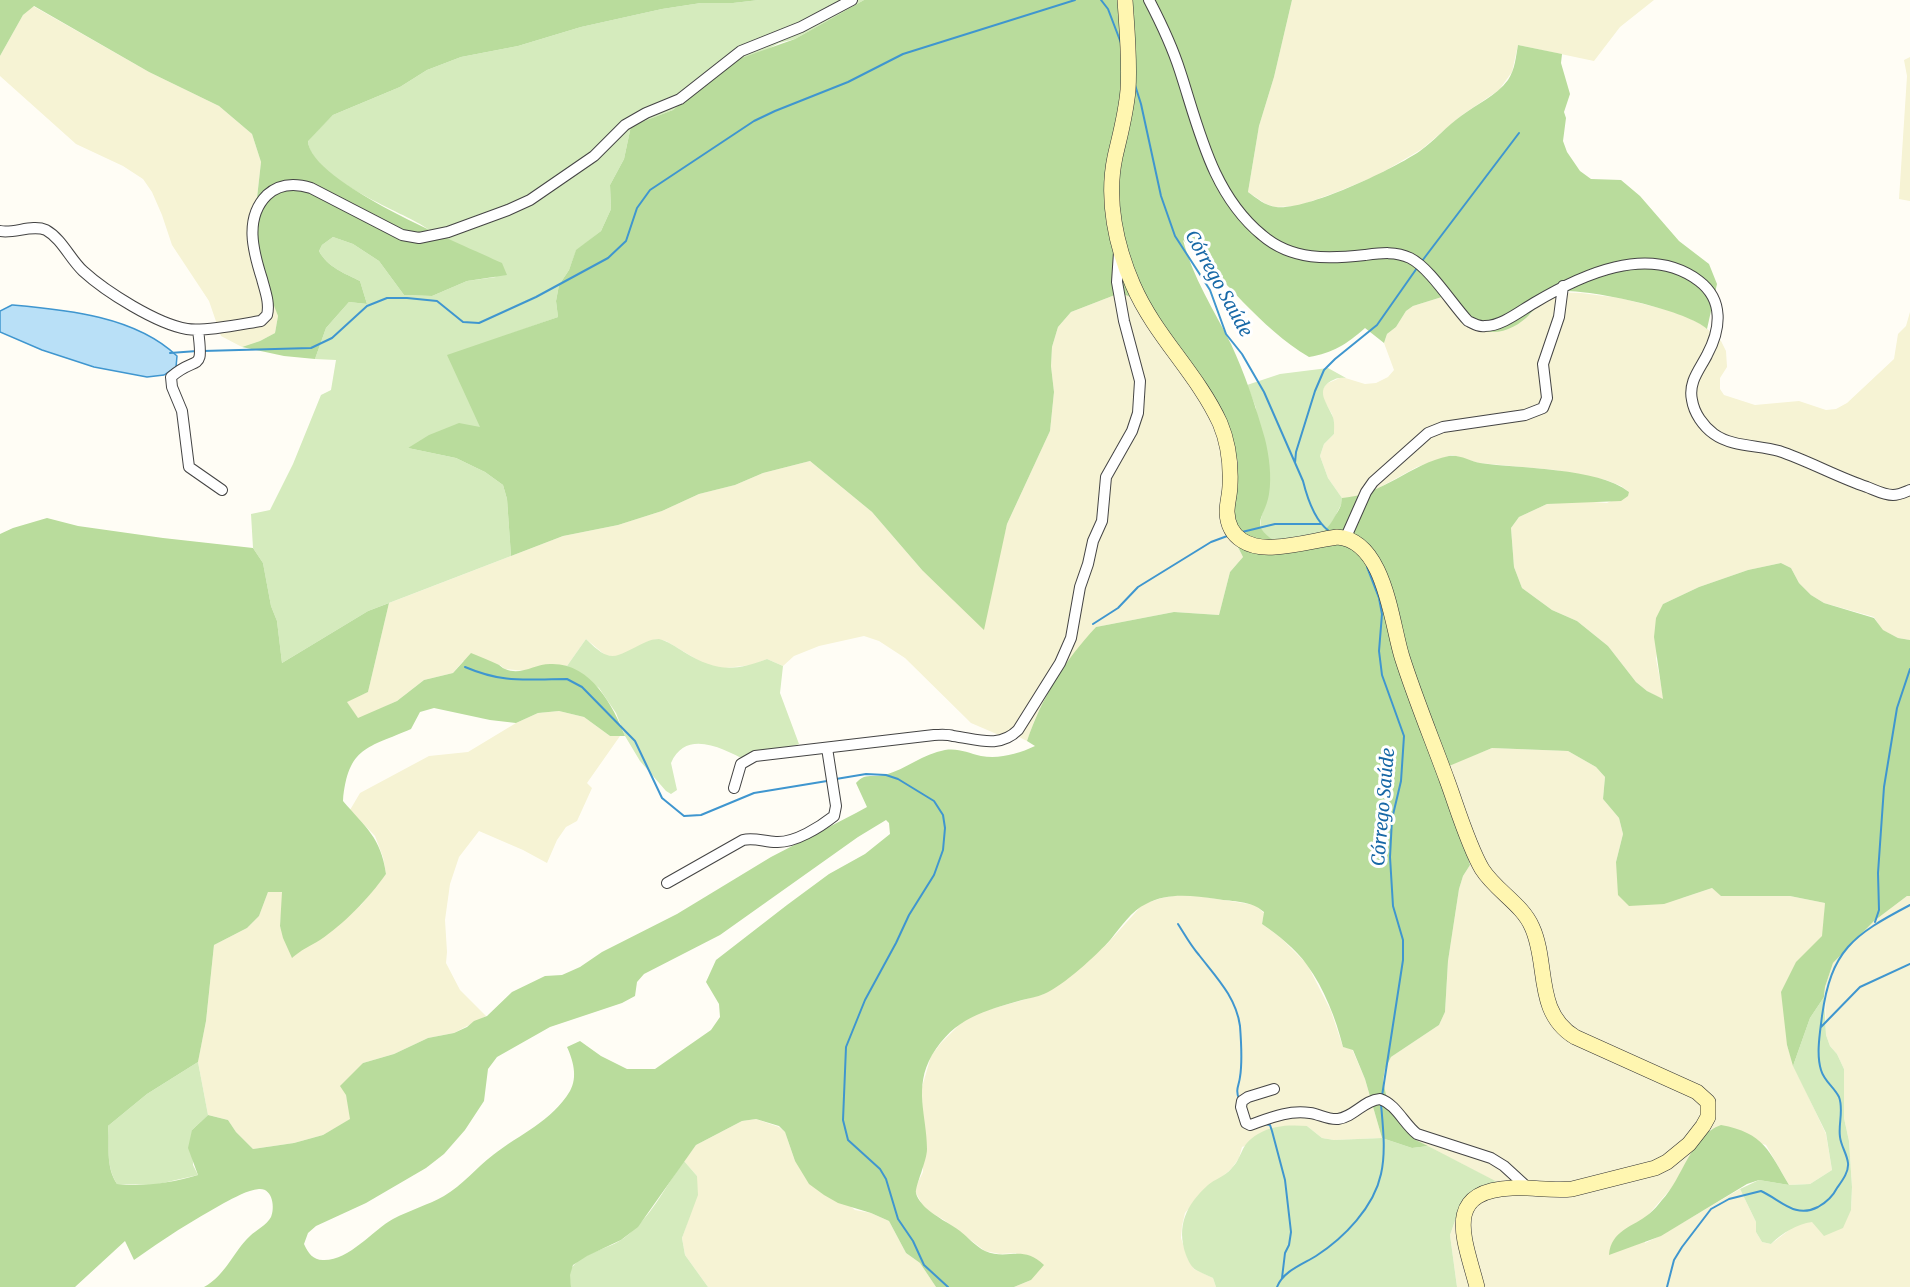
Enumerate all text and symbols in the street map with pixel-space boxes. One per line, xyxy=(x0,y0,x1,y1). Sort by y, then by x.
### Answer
water label: Córrego Saúde xyxy=(1180,227,1256,341)
water label: Córrego Saúde xyxy=(1368,747,1400,867)

